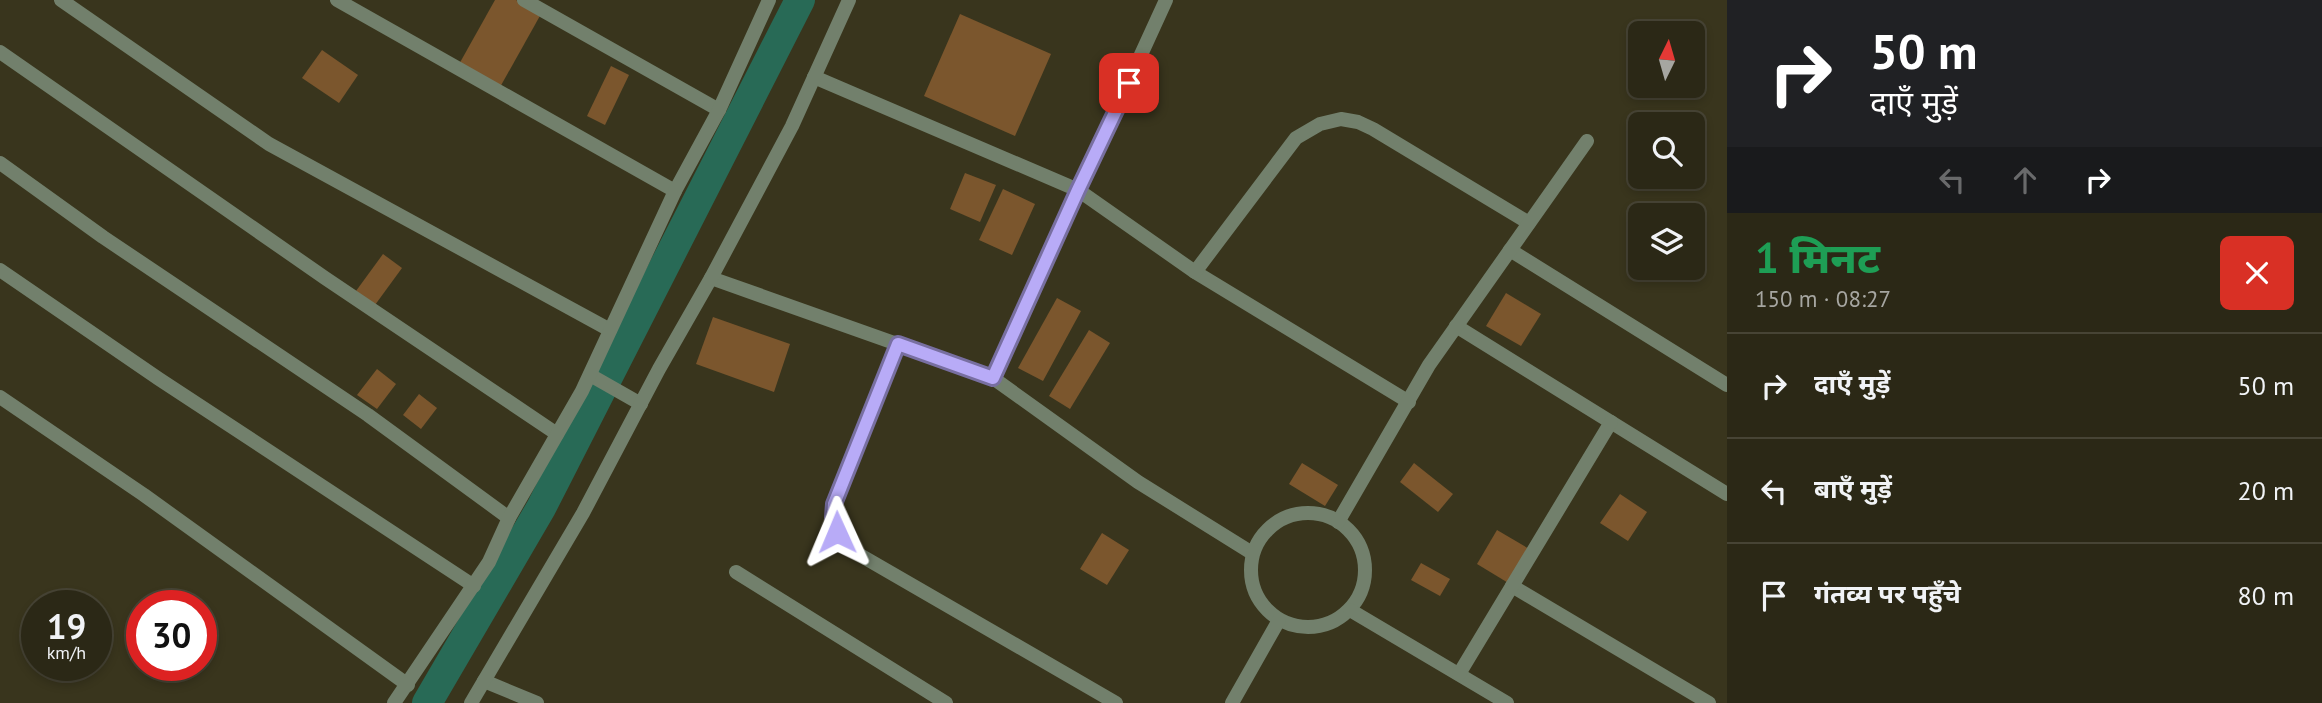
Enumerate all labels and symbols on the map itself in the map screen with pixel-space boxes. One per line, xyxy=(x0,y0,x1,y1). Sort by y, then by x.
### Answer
north arrow xyxy=(1628,21,1704,98)
pin xyxy=(1099,53,1159,113)
position arrow xyxy=(800,495,874,569)
speed limit sign: 30 xyxy=(126,590,217,681)

